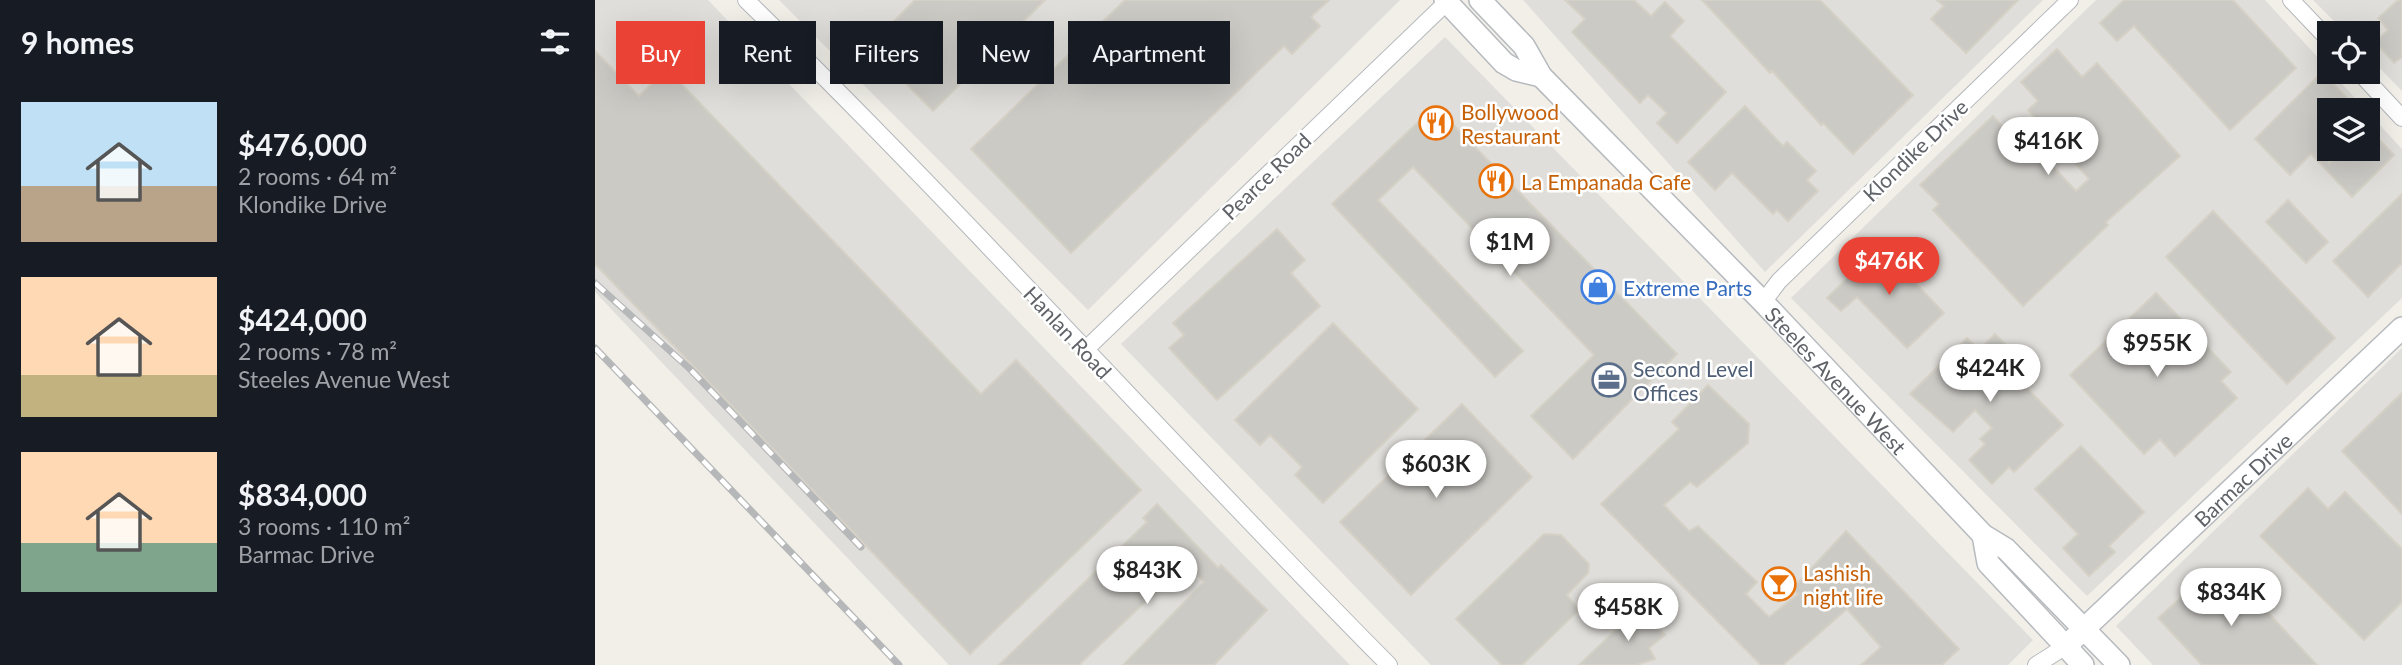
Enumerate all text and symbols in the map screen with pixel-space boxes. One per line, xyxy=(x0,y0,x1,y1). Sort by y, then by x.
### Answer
chip: Buy xyxy=(616,21,705,84)
chip: Rent xyxy=(719,21,816,84)
chip: Filters xyxy=(830,21,943,84)
chip: New xyxy=(957,21,1054,84)
chip: Apartment xyxy=(1068,21,1230,84)
map controls xyxy=(2317,21,2380,161)
button: locate xyxy=(2317,21,2380,84)
icon: filters xyxy=(536,23,574,61)
text: 9 homes xyxy=(21,24,134,60)
street label: Klondike Drive xyxy=(1857,94,1973,206)
button: layers xyxy=(2317,98,2380,161)
place label: Bollywood Restaurant xyxy=(1461,99,1561,148)
restaurant icon: Bollywood Restaurant xyxy=(1417,104,1455,142)
pin: $416K xyxy=(1999,118,2097,177)
text: $476,000 xyxy=(238,126,367,162)
text: $416K xyxy=(2013,126,2083,154)
street label: Pearce Road xyxy=(1216,128,1316,224)
icon: home xyxy=(77,130,161,214)
text: 2 rooms · 64 m² xyxy=(238,162,397,190)
restaurant icon: La Empanada Cafe xyxy=(1477,162,1515,200)
place label: La Empanada Cafe xyxy=(1521,169,1691,194)
text: Klondike Drive xyxy=(238,190,387,218)
pin: $1M xyxy=(1476,218,1544,278)
text: $1M xyxy=(1486,227,1534,255)
pin: $476K xyxy=(1840,238,1938,297)
text: $476K xyxy=(1854,246,1924,274)
shop icon: Extreme Parts xyxy=(1579,268,1617,306)
place label: Extreme Parts xyxy=(1623,275,1752,300)
street label: Hanlan Road xyxy=(1019,281,1117,383)
text: $424,000 xyxy=(238,301,367,337)
street label: Steeles Avenue West xyxy=(1761,301,1912,459)
icon: home xyxy=(77,305,161,389)
pin: $955K xyxy=(2108,320,2206,379)
text: $955K xyxy=(2122,328,2192,356)
text: 2 rooms · 78 m² xyxy=(238,337,397,365)
pin: $424K xyxy=(1941,344,2039,404)
text: $424K xyxy=(1955,353,2025,381)
place label: Second Level Offices xyxy=(1633,356,1753,405)
office icon: Second Level Offices xyxy=(1590,361,1628,399)
text: Steeles Avenue West xyxy=(238,365,450,393)
street label: Barmac Drive xyxy=(2189,427,2296,531)
pin: $603K xyxy=(1387,440,1485,500)
text: $603K xyxy=(1401,449,1471,477)
text: $834,000 xyxy=(238,476,367,512)
icon: home xyxy=(77,480,161,564)
text: 3 rooms · 110 m² xyxy=(238,512,410,540)
text: Barmac Drive xyxy=(238,540,375,568)
pin: $843K xyxy=(1098,546,1196,606)
text: $843K xyxy=(1112,555,1182,583)
place label: Lashish night life xyxy=(1803,560,1883,609)
bar icon: Lashish night life xyxy=(1760,565,1798,603)
pin: $834K xyxy=(2182,568,2280,628)
text: $834K xyxy=(2196,577,2266,605)
pin: $458K xyxy=(1579,584,1677,643)
text: $458K xyxy=(1593,592,1663,620)

